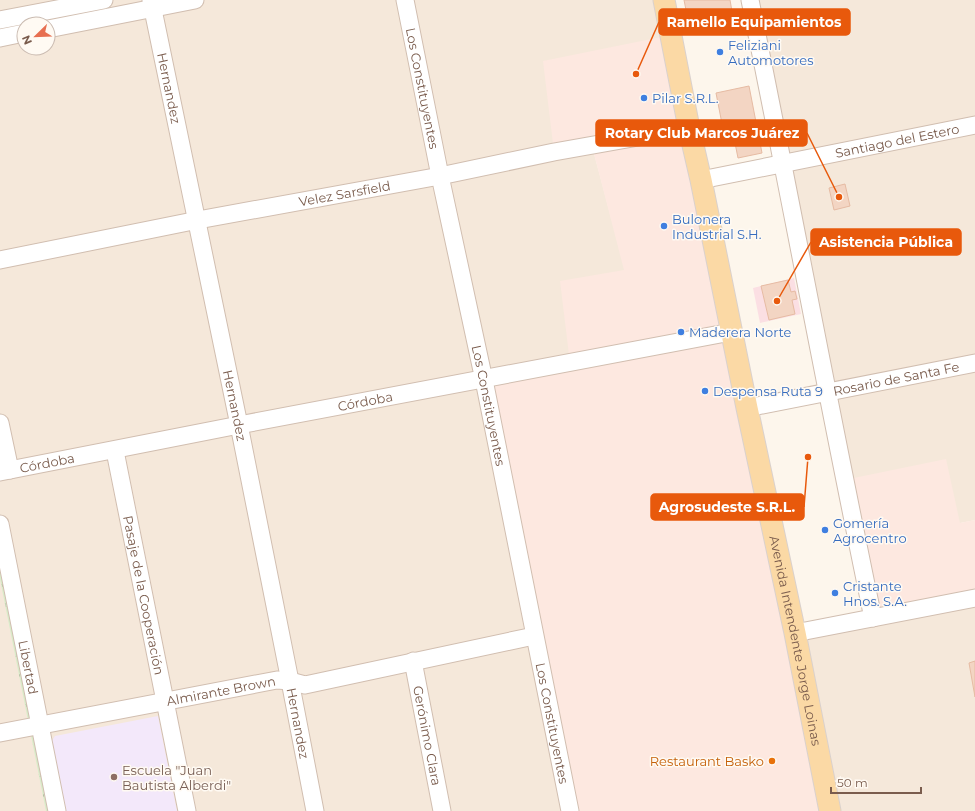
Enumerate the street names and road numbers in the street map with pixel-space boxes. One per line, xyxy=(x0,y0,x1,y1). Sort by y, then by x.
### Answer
street label: Los Constituyentes xyxy=(403,26,442,150)
street label: Hernandez xyxy=(154,51,184,125)
street label: Santiago del Estero xyxy=(834,120,960,161)
street label: Velez Sarsfield xyxy=(297,177,392,210)
street label: Los Constituyentes xyxy=(469,343,509,467)
street label: Rosario de Santa Fe xyxy=(832,358,961,399)
street label: Hernandez xyxy=(220,368,250,443)
street label: Córdoba xyxy=(336,388,394,414)
street label: Córdoba xyxy=(18,450,76,476)
street label: Pasaje de la Cooperación xyxy=(120,514,168,676)
street label: Avenida Intendente Jorge Loinas xyxy=(766,534,825,747)
street label: Libertad xyxy=(15,639,42,696)
street label: Los Constituyentes xyxy=(533,661,572,785)
street label: Almirante Brown xyxy=(165,672,277,709)
street label: Gerónimo Clara xyxy=(410,684,445,787)
street label: Hernandez xyxy=(283,686,313,760)

